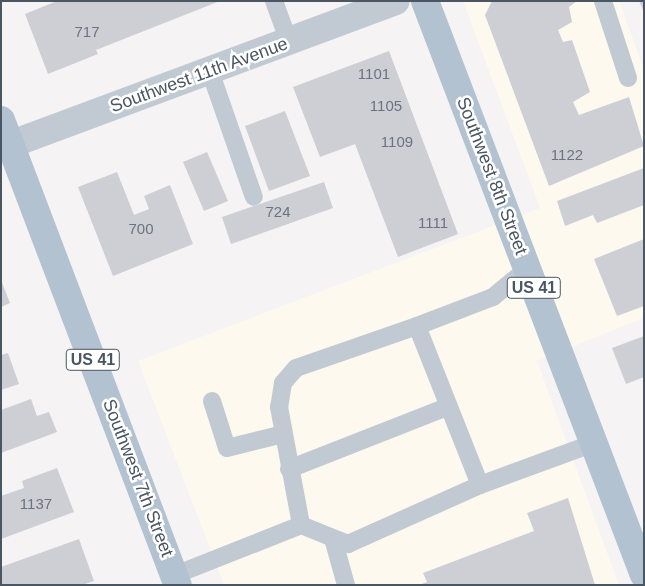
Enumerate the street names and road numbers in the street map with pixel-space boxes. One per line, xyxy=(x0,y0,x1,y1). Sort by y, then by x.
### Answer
street label: Southwest 11th Avenue xyxy=(107,33,291,117)
street label: Southwest 8th Street xyxy=(452,94,532,258)
road number: US 41 xyxy=(506,274,562,302)
road number: US 41 xyxy=(66,346,120,374)
street label: Southwest 7th Street xyxy=(98,396,178,560)

